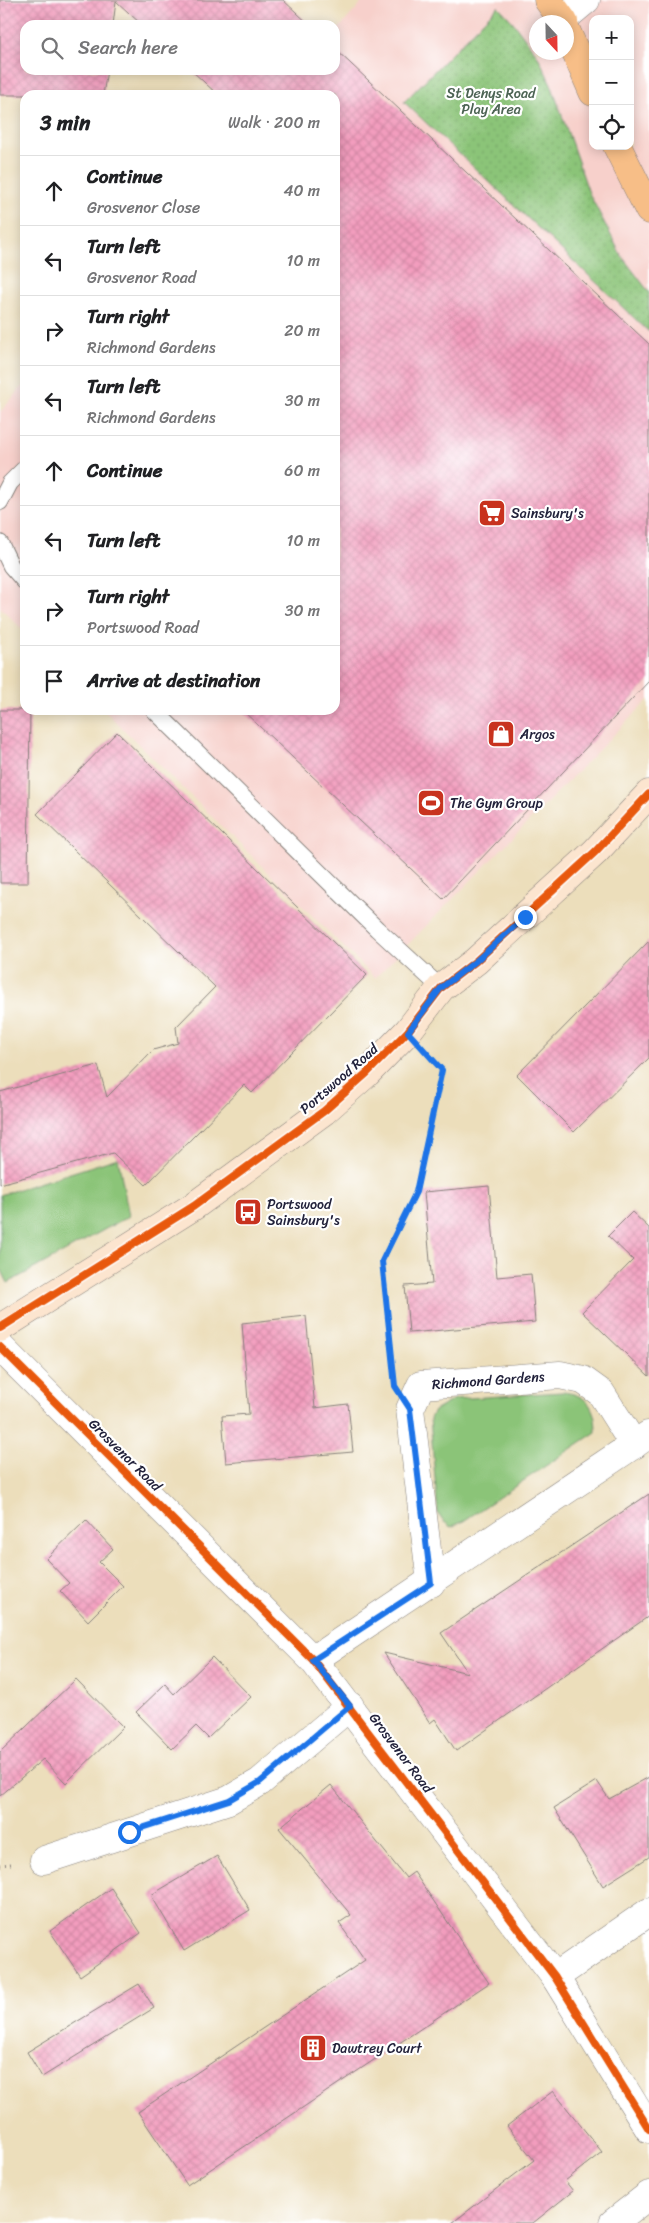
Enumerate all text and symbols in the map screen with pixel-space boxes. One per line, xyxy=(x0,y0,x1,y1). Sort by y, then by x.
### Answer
north arrow xyxy=(529,15,574,60)
map controls xyxy=(589,15,634,150)
button: + xyxy=(589,15,634,60)
search box xyxy=(20,20,340,75)
text: Search here xyxy=(78,31,178,64)
icon: search xyxy=(38,34,66,62)
button: − xyxy=(589,60,634,105)
park label: St Denys Road Play Area xyxy=(447,81,537,122)
text: 3 min xyxy=(40,104,90,142)
button: locate xyxy=(589,105,634,150)
text: Walk · 200 m xyxy=(228,108,320,137)
text: Continue xyxy=(87,160,163,193)
text: 40 m xyxy=(283,176,320,205)
icon: ahead xyxy=(40,177,68,205)
text: Grosvenor Close xyxy=(87,193,200,222)
text: Turn left xyxy=(87,230,160,263)
text: 10 m xyxy=(287,246,320,275)
icon: left xyxy=(40,247,68,275)
text: Grosvenor Road xyxy=(87,263,196,292)
text: Turn right xyxy=(87,300,169,333)
text: 20 m xyxy=(284,316,320,345)
icon: right xyxy=(40,317,68,345)
text: Richmond Gardens xyxy=(87,333,216,362)
text: Turn left xyxy=(87,370,160,403)
text: 30 m xyxy=(285,386,320,415)
icon: left xyxy=(40,387,68,415)
text: Richmond Gardens xyxy=(87,403,216,432)
text: Continue xyxy=(87,454,163,487)
text: 60 m xyxy=(284,456,320,485)
icon: ahead xyxy=(40,457,68,485)
supermarket icon: Sainsbury's xyxy=(477,498,507,528)
place label: Sainsbury's xyxy=(511,501,584,526)
text: Turn left xyxy=(87,524,160,557)
text: 10 m xyxy=(287,526,320,555)
icon: left xyxy=(40,527,68,555)
text: Turn right xyxy=(87,580,169,613)
text: 30 m xyxy=(285,596,320,625)
icon: right xyxy=(40,597,68,625)
text: Portswood Road xyxy=(87,613,199,642)
text: Arrive at destination xyxy=(87,664,260,697)
icon: arrive xyxy=(40,667,68,695)
shop icon: Argos xyxy=(486,719,516,749)
place label: Argos xyxy=(519,722,555,747)
sports icon: The Gym Group xyxy=(416,788,446,818)
place label: The Gym Group xyxy=(450,791,543,816)
route end xyxy=(514,906,537,929)
street label: Portswood Road xyxy=(294,1036,385,1121)
place label: Portswood Sainsbury's xyxy=(267,1192,340,1233)
bus stop icon: Portswood Sainsbury's xyxy=(233,1197,263,1227)
street label: Richmond Gardens xyxy=(431,1364,545,1397)
street label: Grosvenor Road xyxy=(82,1412,169,1499)
street label: Grosvenor Road xyxy=(362,1707,441,1800)
route start xyxy=(118,1821,141,1844)
building icon: Dawtrey Court xyxy=(298,2033,328,2063)
place label: Dawtrey Court xyxy=(332,2036,423,2061)

